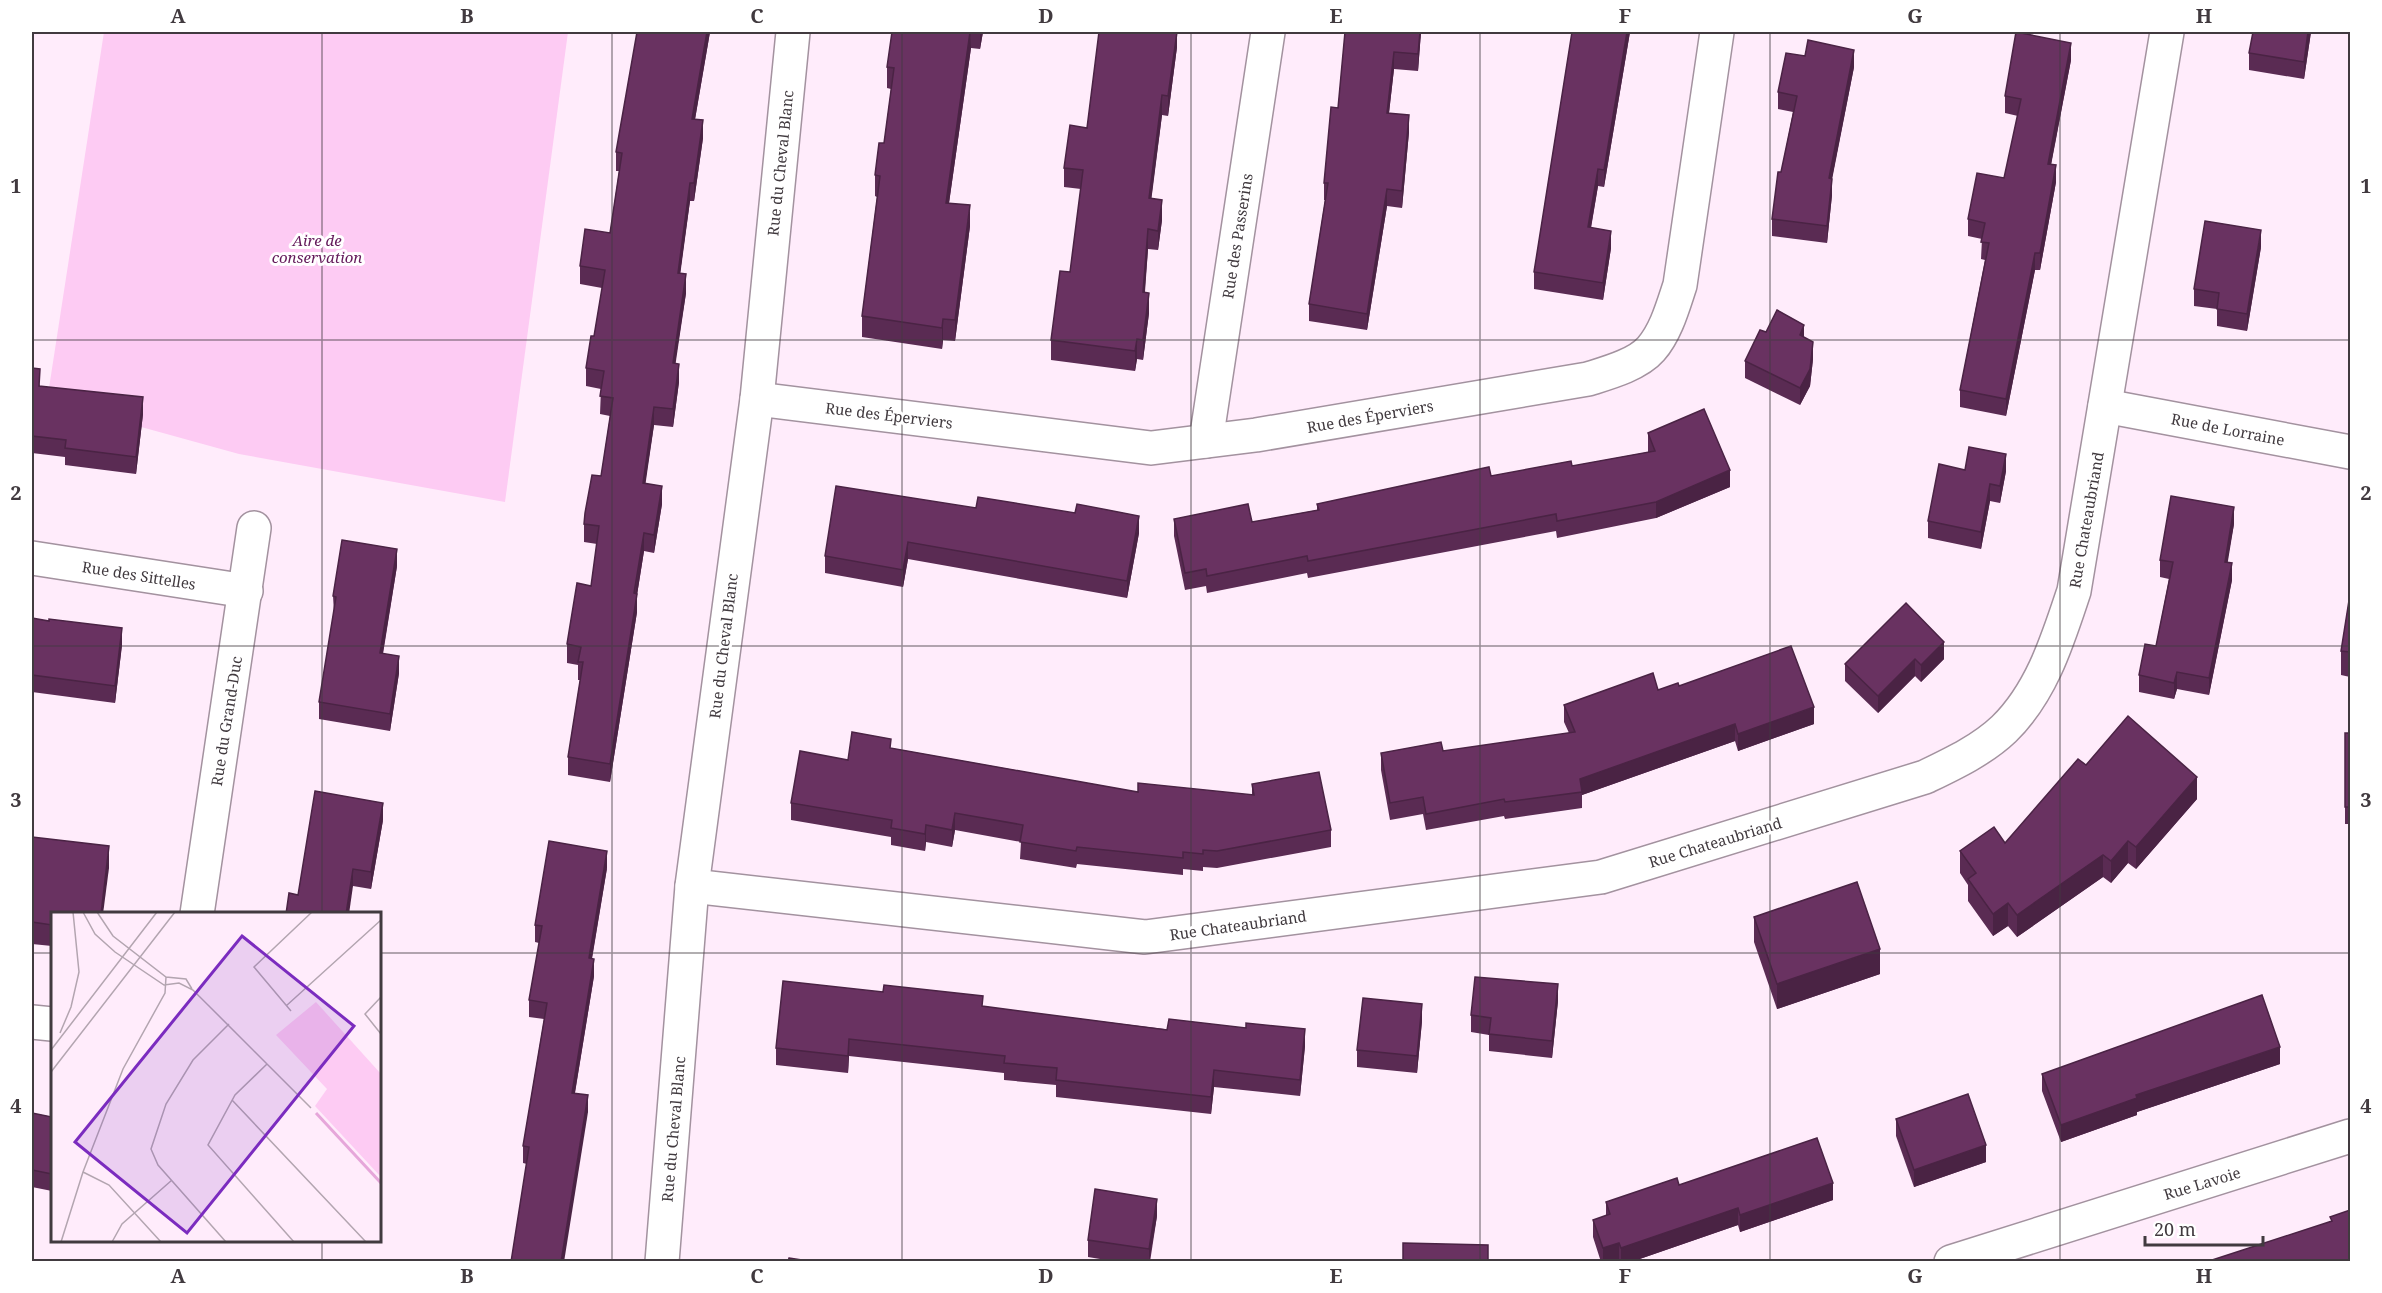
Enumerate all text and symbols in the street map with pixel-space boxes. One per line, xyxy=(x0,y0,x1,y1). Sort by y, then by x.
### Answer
text: A xyxy=(170,2,186,29)
text: B xyxy=(460,2,474,29)
text: C xyxy=(750,2,764,29)
text: D xyxy=(1038,2,1054,29)
text: E xyxy=(1329,2,1343,29)
text: F xyxy=(1619,2,1631,29)
text: G xyxy=(1907,2,1923,29)
text: H xyxy=(2196,2,2212,29)
street label: Rue du Cheval Blanc xyxy=(762,89,798,237)
text: 1 xyxy=(10,172,22,199)
street label: Rue des Passerins xyxy=(1217,172,1257,300)
text: 1 xyxy=(2360,172,2372,199)
park label: Aire de conservation xyxy=(272,230,362,267)
street label: Rue des Éperviers xyxy=(1305,395,1435,437)
street label: Rue des Éperviers xyxy=(824,397,954,433)
street label: Rue de Lorraine xyxy=(2170,408,2286,450)
street label: Rue Chateaubriand xyxy=(2064,450,2108,590)
text: 2 xyxy=(10,479,22,506)
text: 2 xyxy=(2360,479,2372,506)
street label: Rue des Sittelles xyxy=(81,556,198,594)
street label: Rue du Cheval Blanc xyxy=(704,572,742,720)
street label: Rue du Grand-Duc xyxy=(206,655,246,787)
text: 3 xyxy=(10,786,22,813)
text: 3 xyxy=(2360,786,2372,813)
street label: Rue Chateaubriand xyxy=(1646,812,1784,872)
street label: Rue Chateaubriand xyxy=(1168,905,1308,945)
inset map xyxy=(51,912,381,1242)
street label: Rue du Cheval Blanc xyxy=(657,1055,689,1203)
text: 4 xyxy=(10,1092,22,1119)
text: 4 xyxy=(2360,1092,2372,1119)
street label: Rue Lavoie xyxy=(2161,1162,2243,1204)
scale bar xyxy=(2145,1209,2264,1247)
text: 20 m xyxy=(2154,1217,2196,1241)
text: A xyxy=(170,1262,186,1289)
text: B xyxy=(460,1262,474,1289)
text: C xyxy=(750,1262,764,1289)
text: D xyxy=(1038,1262,1054,1289)
text: E xyxy=(1329,1262,1343,1289)
text: F xyxy=(1619,1262,1631,1289)
text: G xyxy=(1907,1262,1923,1289)
text: H xyxy=(2196,1262,2212,1289)

